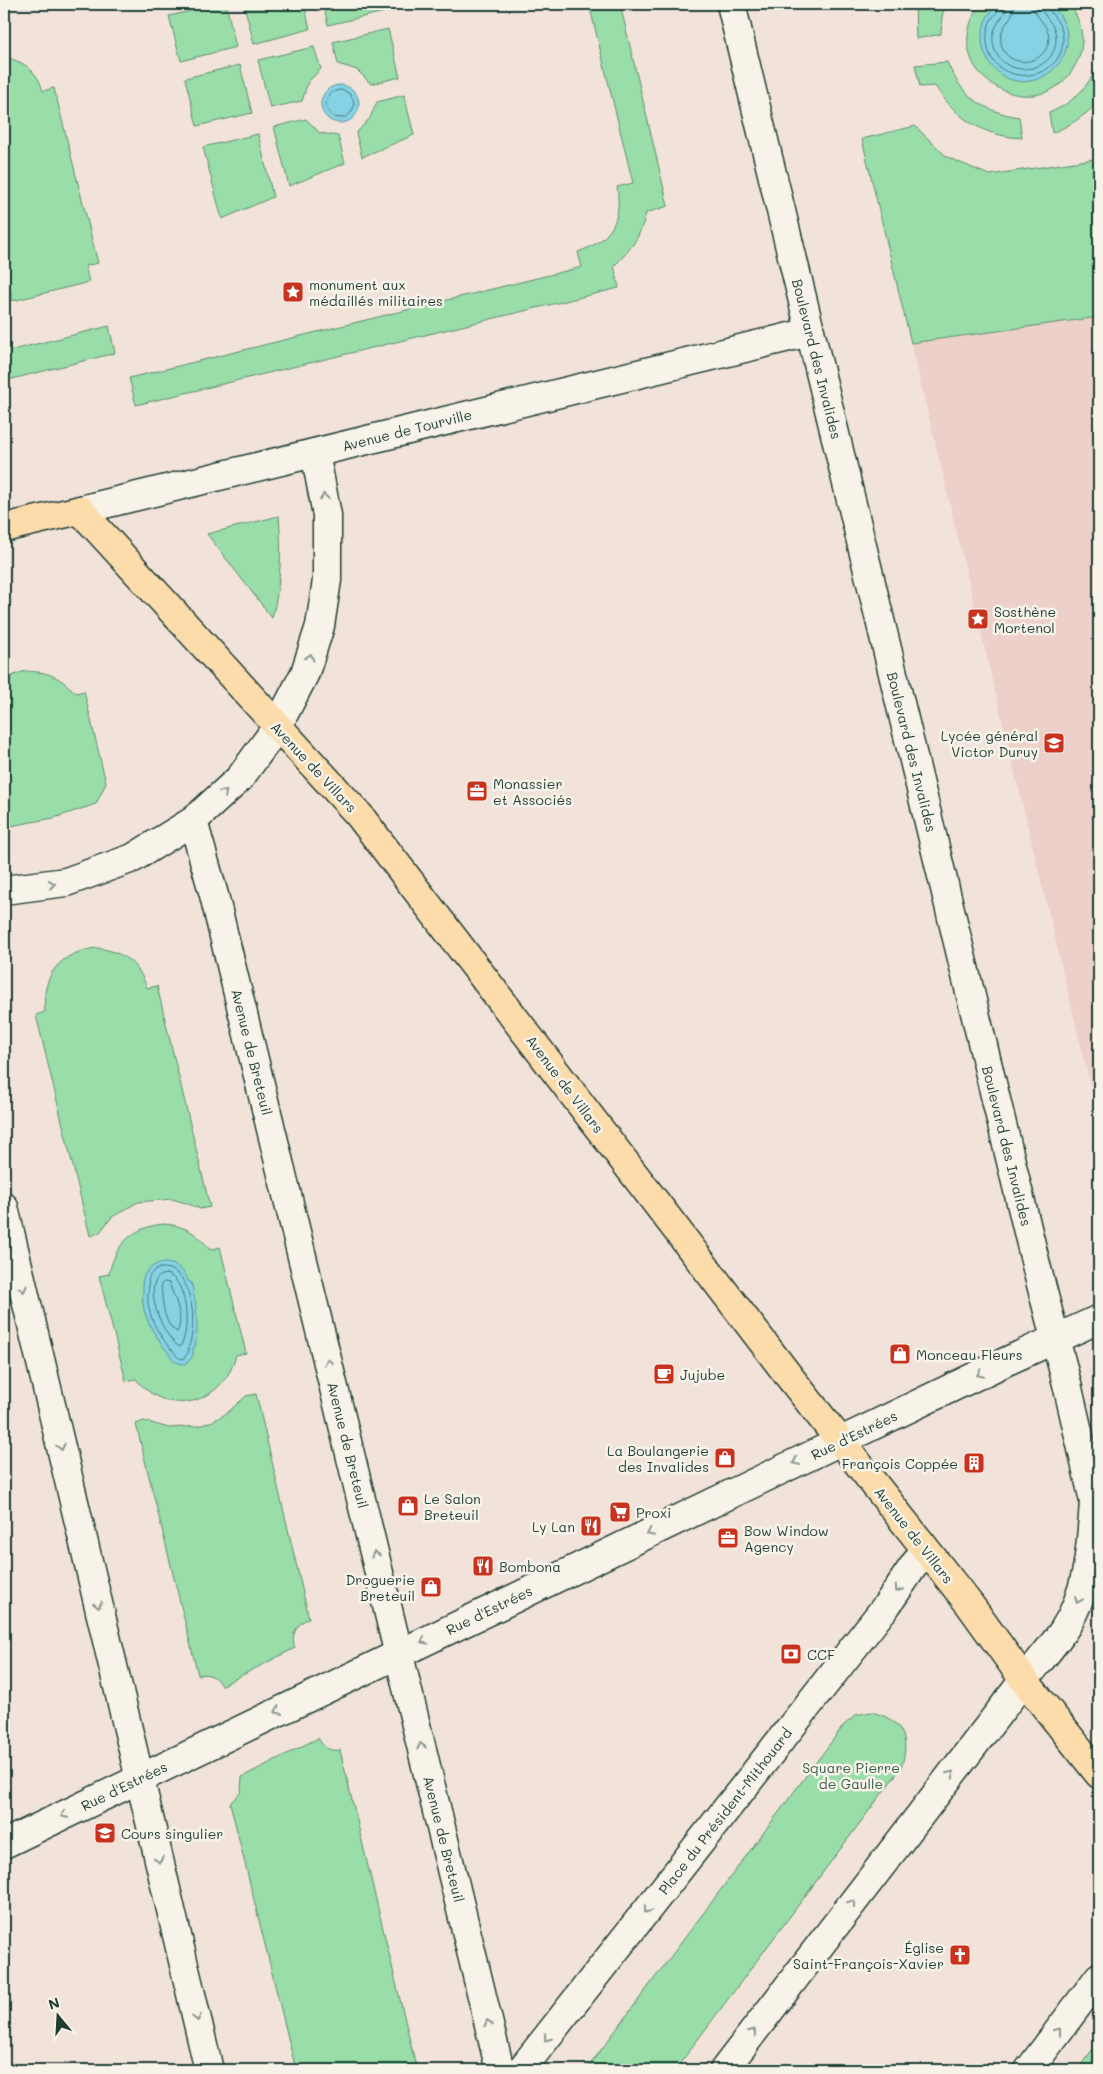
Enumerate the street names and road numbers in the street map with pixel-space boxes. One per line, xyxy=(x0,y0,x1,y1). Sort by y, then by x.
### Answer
street label: Boulevard des Invalides xyxy=(788,277,846,441)
street label: Avenue de Tourville xyxy=(340,405,474,455)
street label: Boulevard des Invalides xyxy=(883,670,941,834)
street label: Avenue de Villars xyxy=(267,717,361,817)
street label: Avenue de Breteuil xyxy=(227,987,277,1117)
street label: Avenue de Villars xyxy=(522,1031,608,1137)
street label: Boulevard des Invalides xyxy=(978,1064,1036,1228)
street label: Avenue de Breteuil xyxy=(323,1380,373,1510)
street label: Rue d'Estrées xyxy=(808,1406,900,1464)
street label: Avenue de Villars xyxy=(870,1483,958,1587)
street label: Rue d'Estrées xyxy=(443,1581,535,1639)
street label: Place du Président-Mithouard xyxy=(654,1724,796,1898)
street label: Rue d'Estrées xyxy=(78,1757,170,1815)
street label: Avenue de Breteuil xyxy=(419,1774,469,1904)

